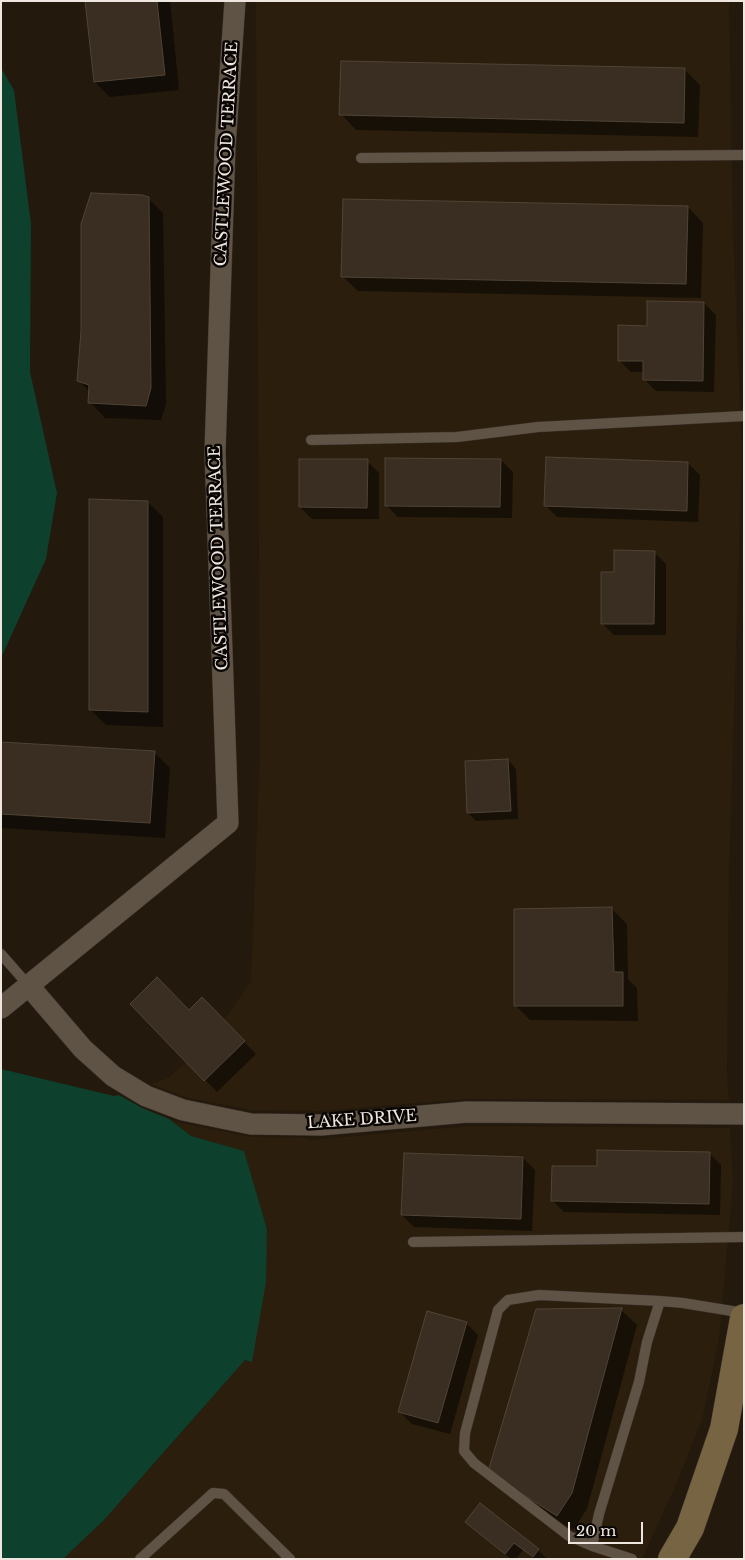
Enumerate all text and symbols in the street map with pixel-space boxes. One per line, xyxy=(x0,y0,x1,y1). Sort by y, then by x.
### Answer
street label: CASTLEWOOD TERRACE xyxy=(212,41,242,267)
street label: CASTLEWOOD TERRACE xyxy=(205,445,233,671)
street label: LAKE DRIVE xyxy=(306,1107,418,1133)
scale bar xyxy=(570,1512,645,1544)
text: 20 m xyxy=(576,1521,616,1540)

